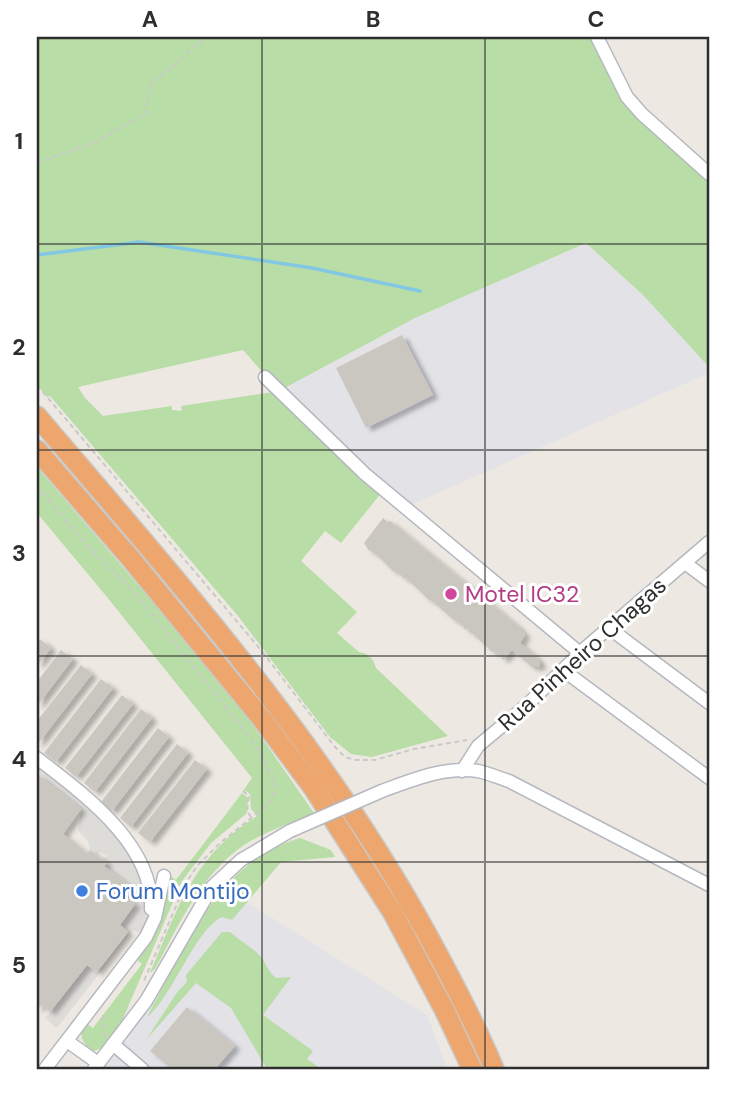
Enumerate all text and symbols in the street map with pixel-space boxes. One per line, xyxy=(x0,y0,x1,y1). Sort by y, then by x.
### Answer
text: A xyxy=(142,4,158,34)
text: B xyxy=(366,4,380,34)
text: C xyxy=(588,4,604,34)
text: 1 xyxy=(15,126,23,156)
text: 2 xyxy=(12,332,26,362)
text: 3 xyxy=(12,538,26,568)
street label: Rua Pinheiro Chagas xyxy=(492,570,672,738)
place label: Motel IC32 xyxy=(465,579,579,609)
marker: Motel IC32 xyxy=(443,586,459,602)
text: 4 xyxy=(12,744,27,774)
place label: Forum Montijo xyxy=(96,876,250,906)
marker: Forum Montijo xyxy=(74,883,90,899)
text: 5 xyxy=(12,950,26,980)

